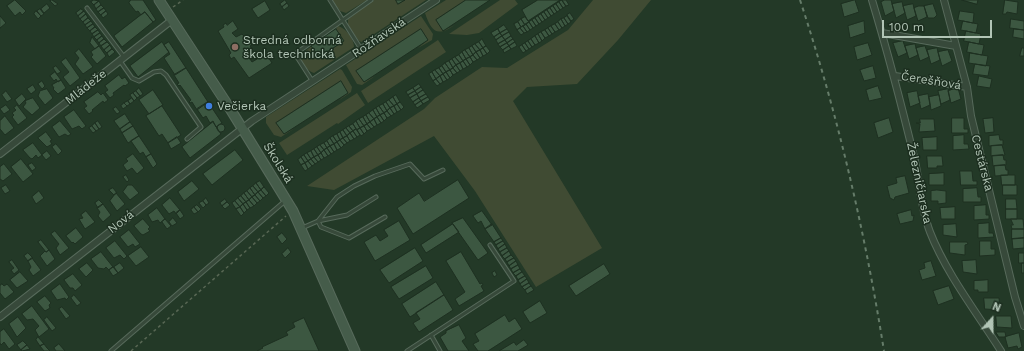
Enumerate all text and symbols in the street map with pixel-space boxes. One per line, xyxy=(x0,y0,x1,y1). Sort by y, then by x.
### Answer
scale bar xyxy=(884,12,994,38)
street label: Rožňavská xyxy=(350,15,408,61)
text: 100 m xyxy=(889,20,924,34)
place label: Stredná odborná škola technická xyxy=(243,33,342,61)
marker: Stredná odborná škola technická xyxy=(230,42,240,52)
street label: Mládeže xyxy=(63,66,109,108)
street label: Čerešňová xyxy=(900,69,962,93)
place label: Večierka xyxy=(217,99,266,113)
marker: Večierka xyxy=(204,101,214,111)
street label: Cestárska xyxy=(968,133,996,193)
street label: Školská xyxy=(260,140,296,186)
street label: Železničiarska xyxy=(903,141,935,225)
street label: Nová xyxy=(105,207,137,237)
north arrow xyxy=(972,299,1012,339)
text: N xyxy=(990,300,1003,315)

